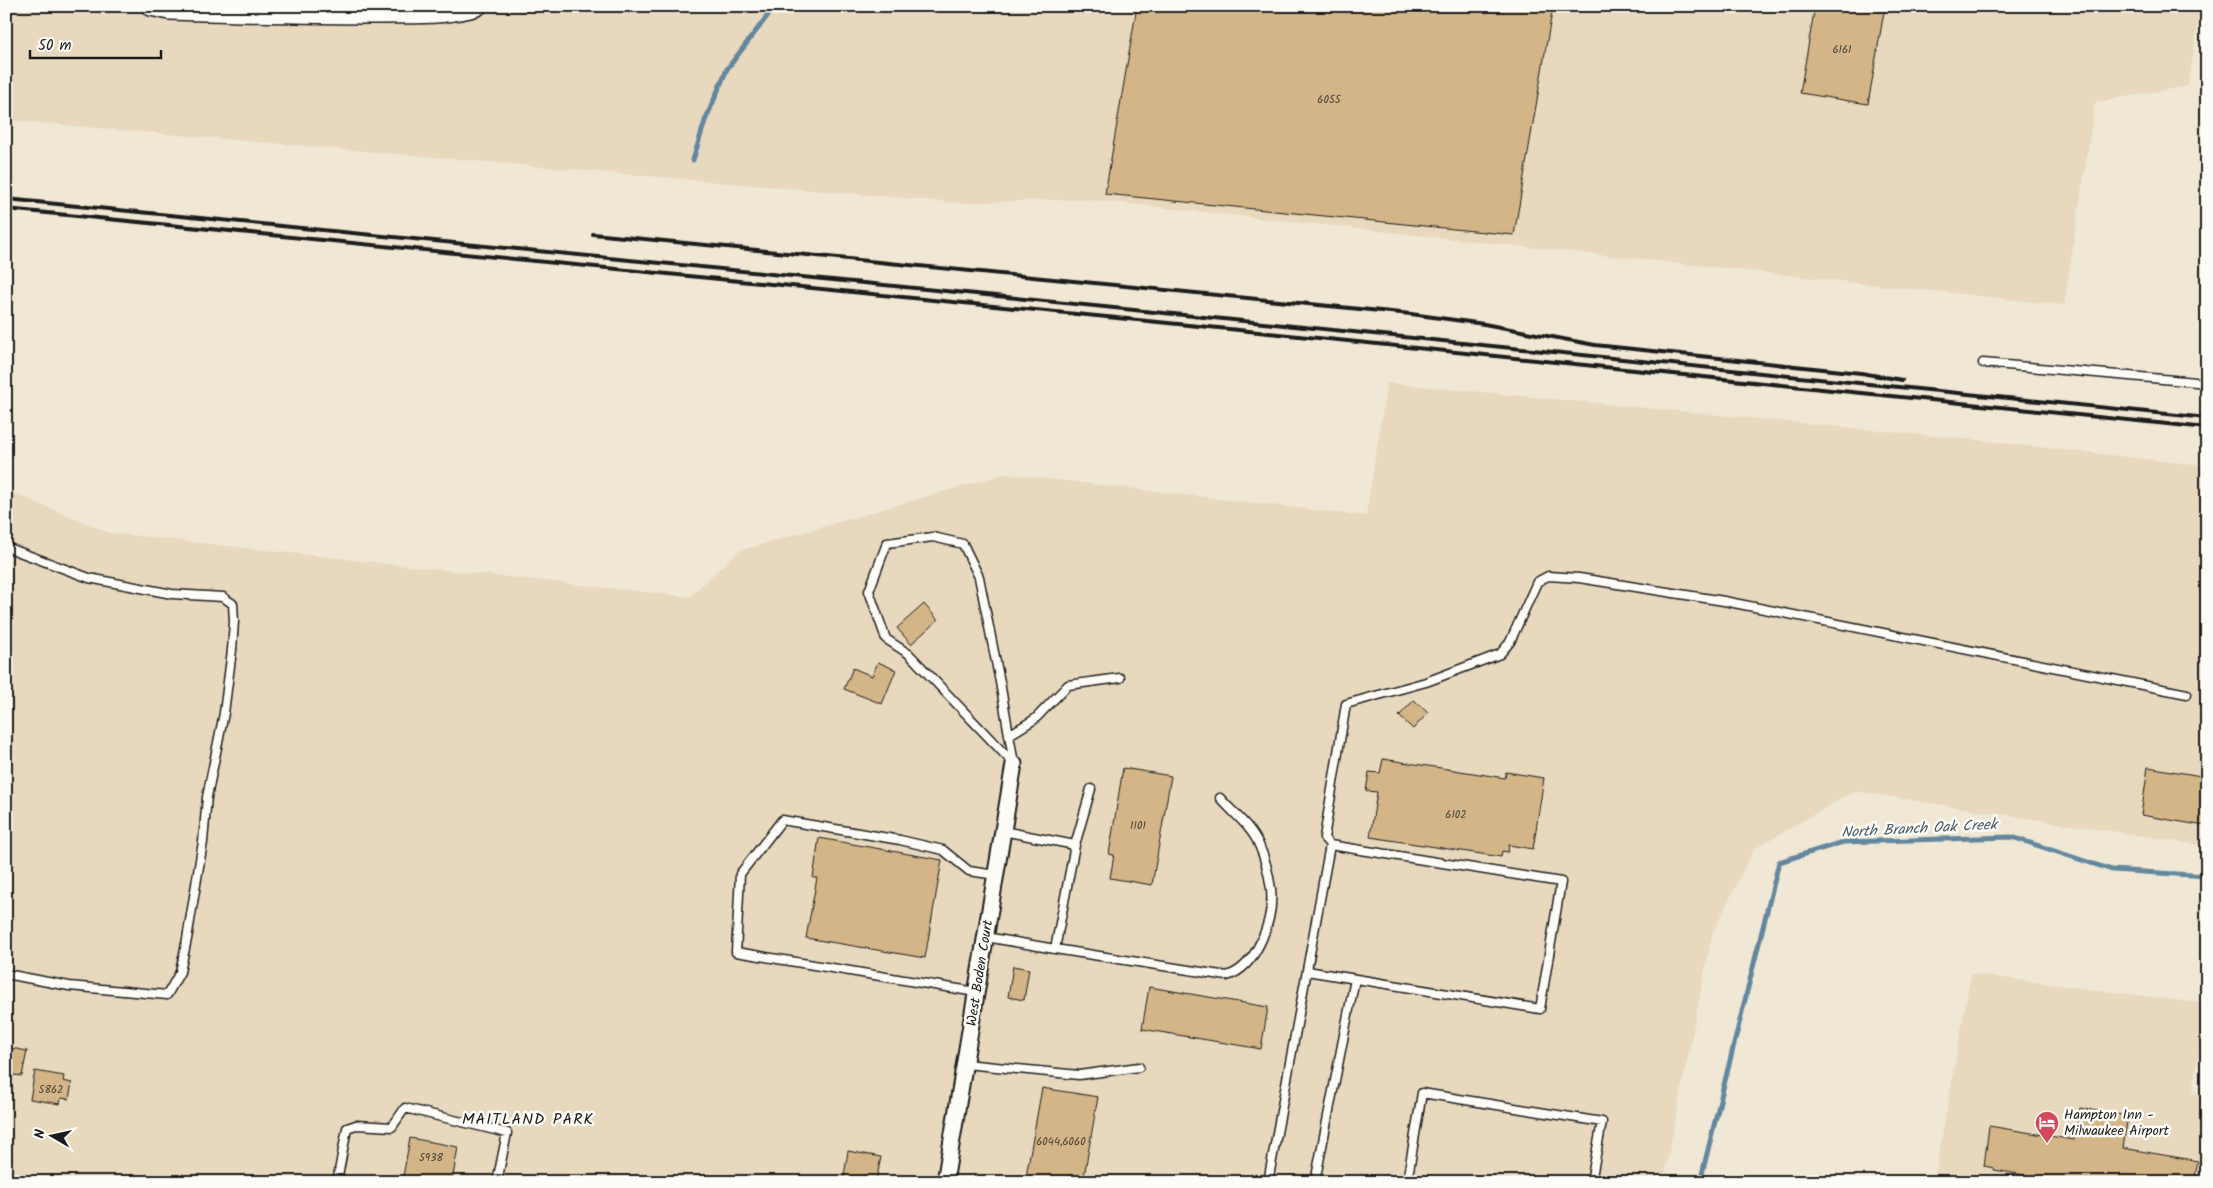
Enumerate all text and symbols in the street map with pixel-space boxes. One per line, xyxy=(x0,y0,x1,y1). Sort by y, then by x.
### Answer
scale bar xyxy=(30,28,161,60)
text: 50 m xyxy=(38,34,72,58)
house number: 6161 xyxy=(1832,41,1852,59)
house number: 6055 xyxy=(1317,91,1342,109)
house number: 6102 xyxy=(1445,806,1467,824)
water label: North Branch Oak Creek xyxy=(1841,813,1999,845)
house number: 1101 xyxy=(1130,817,1146,835)
street label: West Boden Court xyxy=(961,918,999,1028)
house number: 5862 xyxy=(38,1081,64,1099)
place label: Hampton Inn - Milwaukee Airport xyxy=(2064,1104,2169,1142)
district label: MAITLAND PARK xyxy=(462,1107,594,1132)
north arrow xyxy=(28,1110,78,1160)
hotel icon: Hampton Inn - Milwaukee Airport xyxy=(2034,1110,2060,1144)
text: N xyxy=(29,1128,52,1140)
house number: 6044,6060 xyxy=(1036,1133,1086,1151)
house number: 5938 xyxy=(419,1149,443,1167)

